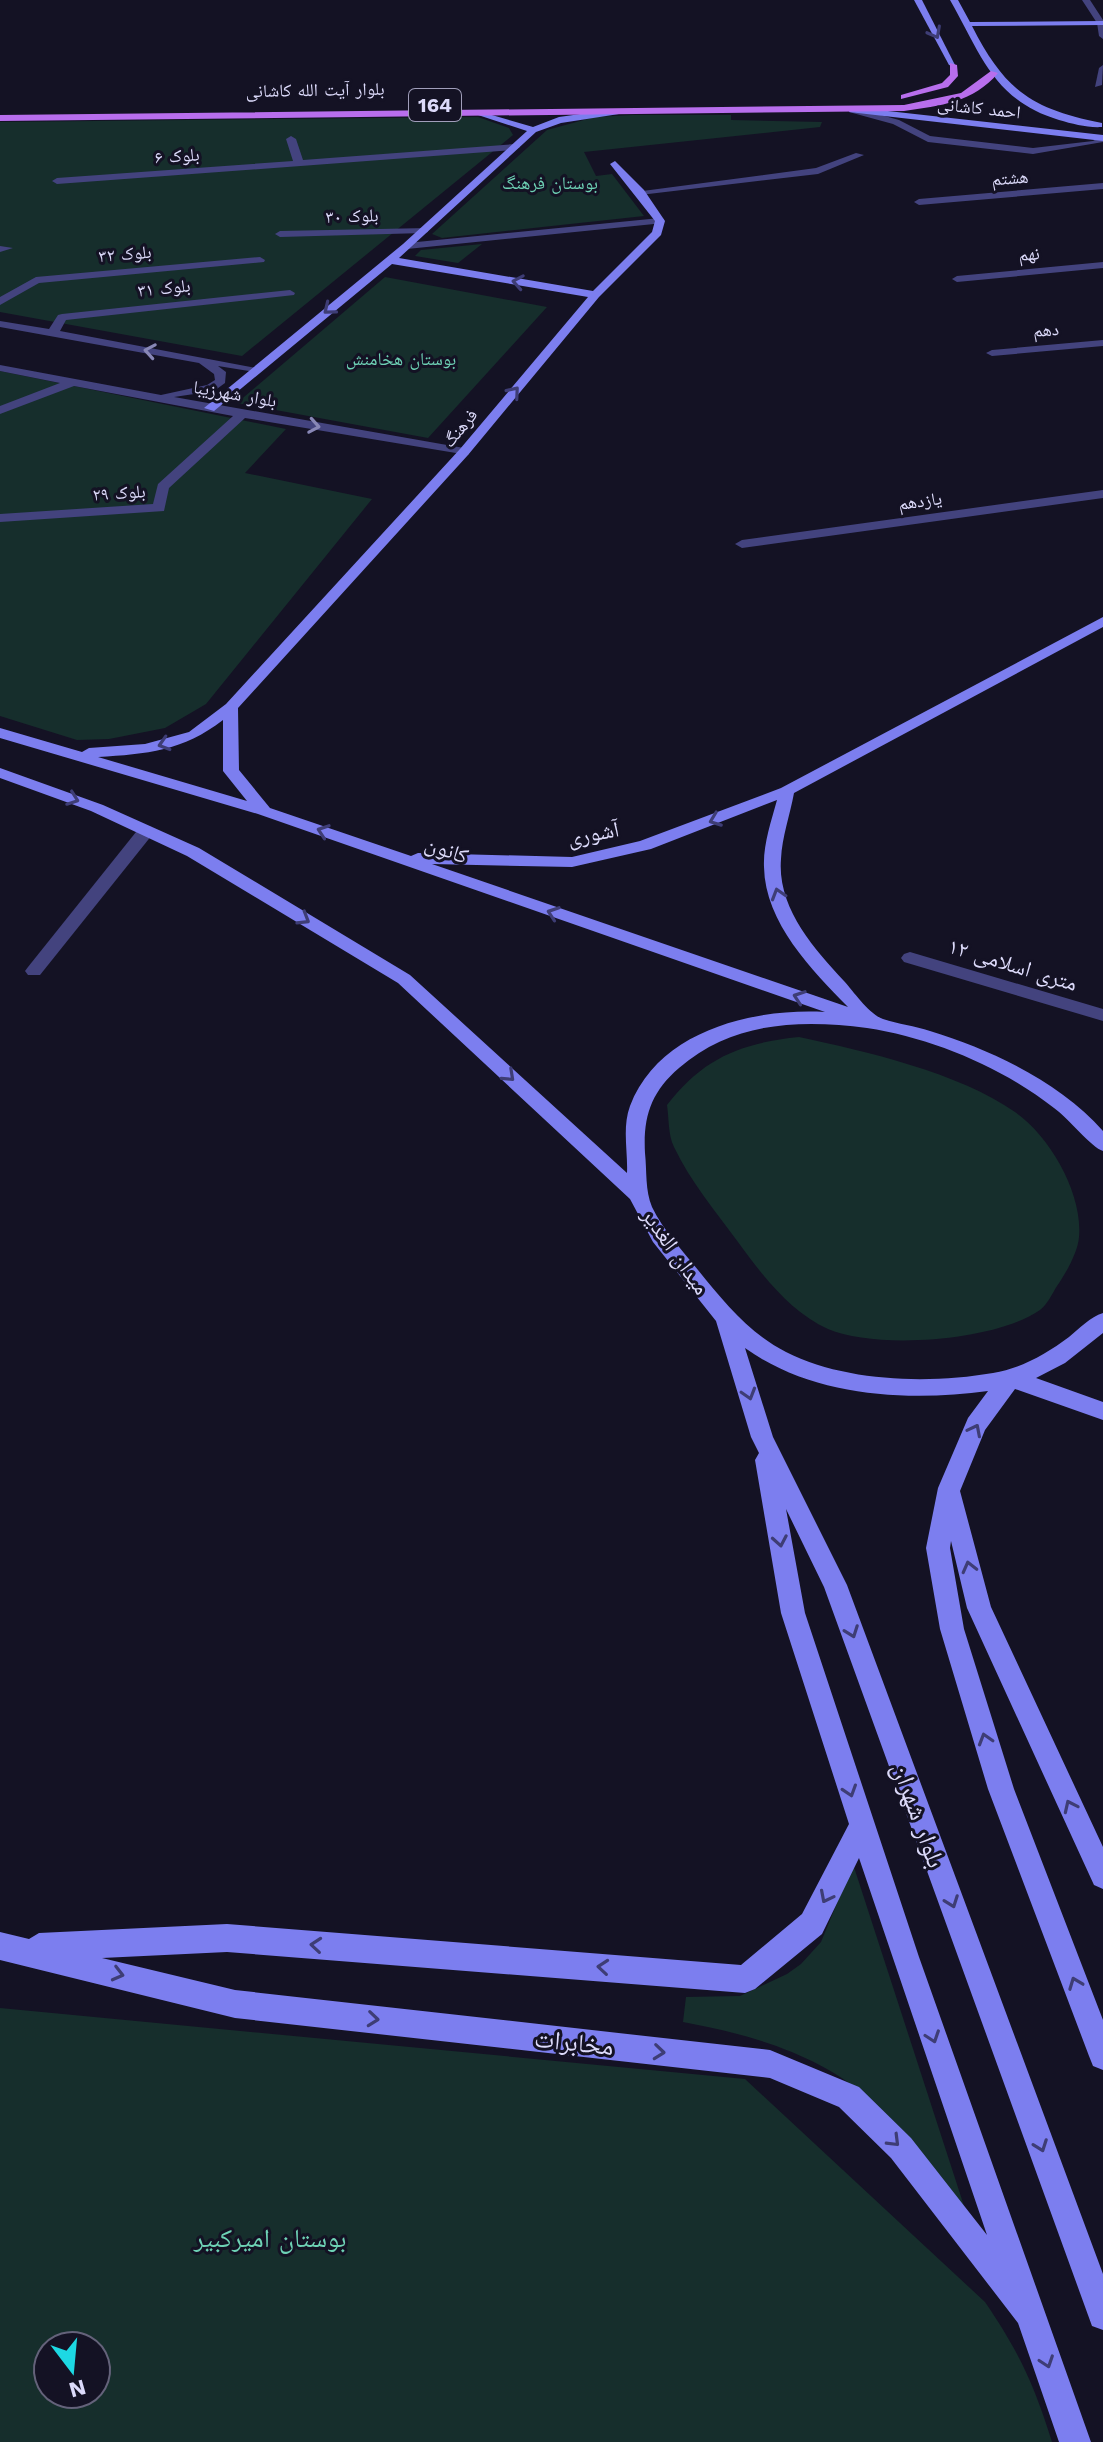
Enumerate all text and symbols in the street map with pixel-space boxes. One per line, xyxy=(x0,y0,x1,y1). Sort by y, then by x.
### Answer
one-way arrow xyxy=(926,24,941,39)
street label: بلوار آیت الله کاشانی xyxy=(245,78,385,102)
road number: 164 xyxy=(409,89,461,121)
street label: احمد کاشانی xyxy=(936,93,1022,123)
street label: بلوک ۶ xyxy=(154,143,200,168)
street label: هشتم xyxy=(991,165,1030,192)
park label: بوستان فرهنگ xyxy=(502,172,598,194)
street label: بلوک ۳۰ xyxy=(325,204,379,227)
street label: بلوک ۳۲ xyxy=(98,241,152,267)
street label: نهم xyxy=(1017,242,1041,267)
street label: بلوک ۳۱ xyxy=(136,274,192,301)
one-way arrow xyxy=(511,274,525,291)
one-way arrow xyxy=(323,300,338,314)
street label: دهم xyxy=(1032,318,1060,343)
one-way arrow xyxy=(144,343,157,360)
park label: بوستان هخامنش xyxy=(346,348,456,370)
street label: بلوار شهرزیبا xyxy=(192,376,278,412)
one-way arrow xyxy=(504,387,519,401)
street label: فرهنگ xyxy=(438,404,482,451)
one-way arrow xyxy=(308,417,321,434)
street label: بلوک ۲۹ xyxy=(92,480,146,505)
street label: یازدهم xyxy=(897,487,943,516)
one-way arrow xyxy=(157,735,171,751)
one-way arrow xyxy=(66,789,80,806)
one-way arrow xyxy=(709,810,723,827)
street label: آشوری xyxy=(565,816,622,852)
one-way arrow xyxy=(317,824,331,841)
street label: کانون xyxy=(422,830,472,870)
one-way arrow xyxy=(771,887,787,901)
one-way arrow xyxy=(547,906,561,922)
one-way arrow xyxy=(295,909,310,924)
street label: ۱۲ متری اسلامی xyxy=(945,933,1080,997)
one-way arrow xyxy=(793,991,807,1007)
one-way arrow xyxy=(500,1066,514,1081)
street label: میدان الغدیر xyxy=(635,1202,714,1300)
one-way arrow xyxy=(740,1387,756,1400)
one-way arrow xyxy=(965,1424,980,1439)
one-way arrow xyxy=(771,1534,788,1548)
one-way arrow xyxy=(961,1560,978,1574)
one-way arrow xyxy=(843,1624,859,1638)
one-way arrow xyxy=(978,1733,994,1746)
street label: بلوار شهران xyxy=(885,1758,952,1872)
one-way arrow xyxy=(840,1783,856,1797)
one-way arrow xyxy=(1064,1799,1080,1814)
one-way arrow xyxy=(820,1888,835,1903)
one-way arrow xyxy=(942,1894,958,1908)
one-way arrow xyxy=(309,1937,322,1954)
one-way arrow xyxy=(596,1959,609,1976)
one-way arrow xyxy=(110,1964,124,1981)
one-way arrow xyxy=(1068,1977,1085,1991)
one-way arrow xyxy=(367,2011,380,2028)
street label: مخابرات xyxy=(533,2023,615,2061)
one-way arrow xyxy=(924,2030,940,2044)
one-way arrow xyxy=(653,2043,666,2060)
one-way arrow xyxy=(885,2132,899,2146)
one-way arrow xyxy=(1031,2138,1048,2152)
park label: بوستان امیرکبیر xyxy=(193,2223,346,2254)
north arrow xyxy=(32,2330,112,2410)
one-way arrow xyxy=(1038,2354,1054,2368)
text: N xyxy=(66,2374,89,2403)

